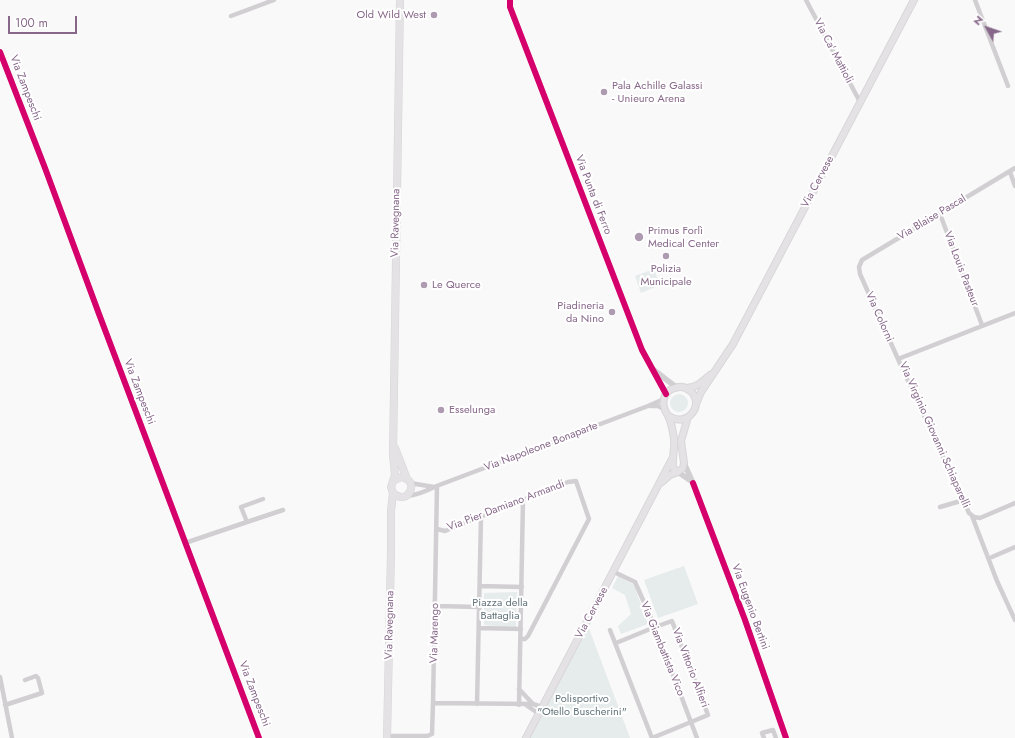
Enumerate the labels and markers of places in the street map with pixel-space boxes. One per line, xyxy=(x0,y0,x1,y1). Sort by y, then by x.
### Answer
place label: Old Wild West xyxy=(357,8,426,22)
marker: Old Wild West xyxy=(429,10,439,20)
place label: Pala Achille Galassi - Unieuro Arena xyxy=(612,79,703,105)
marker: Pala Achille Galassi - Unieuro Arena xyxy=(599,87,609,97)
place label: Primus Forlì Medical Center xyxy=(648,224,719,250)
marker: Primus Forlì Medical Center xyxy=(633,231,645,243)
marker: Polizia Municipale xyxy=(661,251,671,261)
place label: Polizia Municipale xyxy=(640,262,692,288)
place label: Le Querce xyxy=(432,278,481,292)
marker: Le Querce xyxy=(419,280,429,290)
place label: Piadineria da Nino xyxy=(557,299,604,325)
marker: Piadineria da Nino xyxy=(607,307,617,317)
place label: Esselunga xyxy=(449,403,495,417)
marker: Esselunga xyxy=(436,405,446,415)

